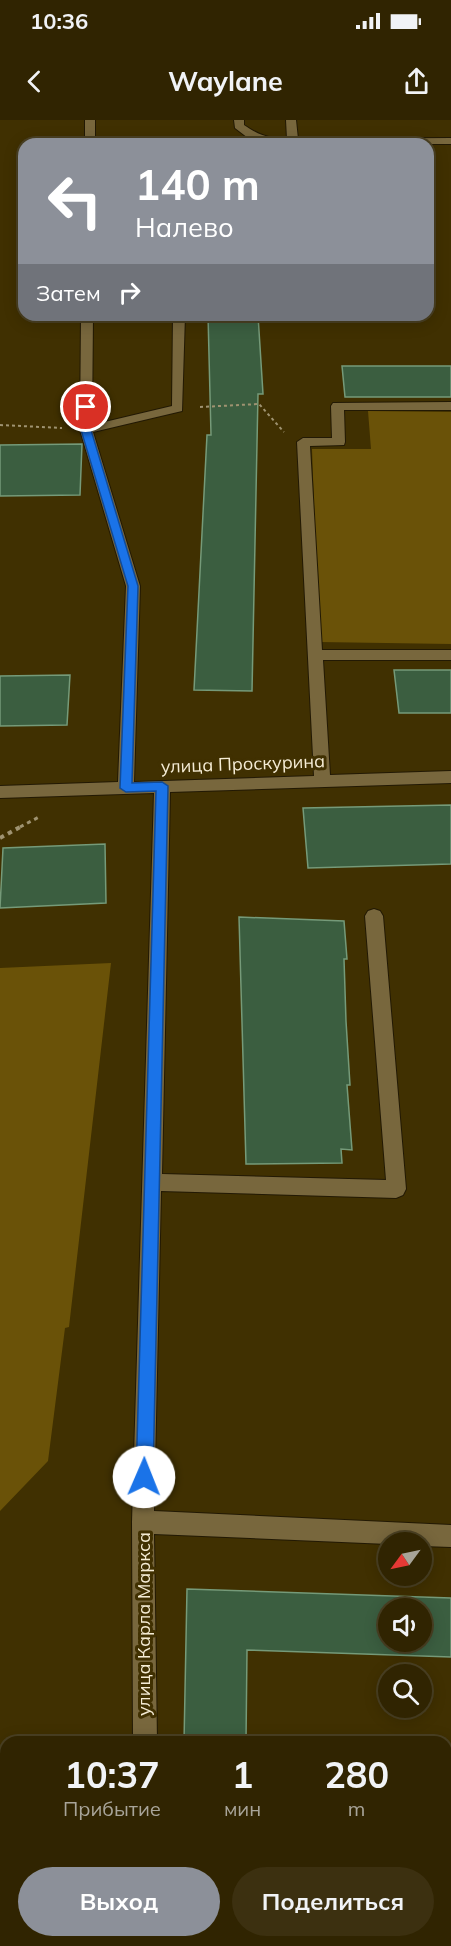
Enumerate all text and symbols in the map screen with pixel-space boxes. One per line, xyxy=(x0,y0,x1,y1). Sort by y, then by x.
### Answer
text: 10:36 xyxy=(30,7,88,35)
text: Waylane xyxy=(168,64,283,98)
icon: back xyxy=(18,65,51,98)
icon: share xyxy=(400,65,433,98)
text: 140 m xyxy=(135,158,260,211)
icon: left xyxy=(36,162,114,240)
text: Налево xyxy=(135,210,234,244)
icon: right xyxy=(113,276,146,309)
text: Затем xyxy=(36,279,101,307)
pin xyxy=(60,381,111,432)
icon: arrive xyxy=(69,390,102,423)
street label: улица Проскурина xyxy=(160,749,325,778)
position arrow xyxy=(112,1445,176,1509)
street label: улица Карла Маркса xyxy=(132,1532,155,1716)
north arrow xyxy=(378,1532,432,1586)
map controls xyxy=(378,1532,432,1718)
button: sound xyxy=(378,1598,432,1652)
button: search xyxy=(378,1664,432,1718)
text: 10:37 xyxy=(64,1752,160,1797)
text: 1 xyxy=(232,1752,253,1797)
text: 280 xyxy=(324,1752,389,1797)
text: Прибытие xyxy=(63,1796,161,1821)
text: мин xyxy=(224,1796,261,1821)
text: m xyxy=(348,1796,365,1821)
button: Выход xyxy=(18,1867,220,1936)
button: Поделиться xyxy=(232,1867,434,1936)

